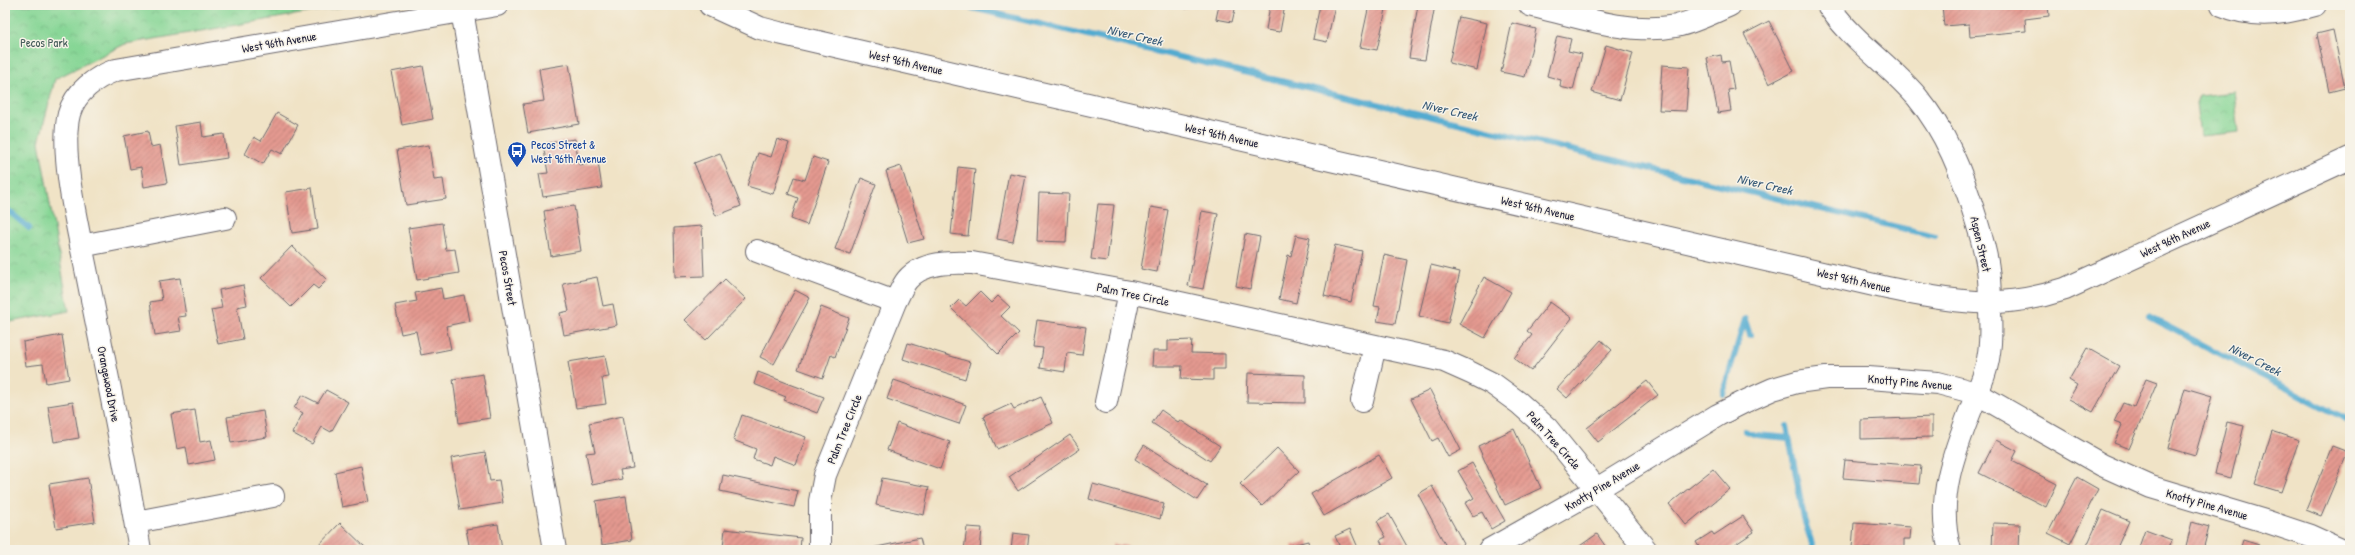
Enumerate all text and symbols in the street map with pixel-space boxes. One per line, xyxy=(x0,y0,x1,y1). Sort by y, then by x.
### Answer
water label: Niver Creek xyxy=(1106,20,1166,50)
street label: West 96th Avenue xyxy=(240,27,318,57)
park label: Pecos Park xyxy=(20,34,68,51)
street label: West 96th Avenue xyxy=(867,45,945,79)
water label: Niver Creek xyxy=(1421,95,1481,125)
street label: West 96th Avenue xyxy=(1183,118,1261,152)
place label: Pecos Street & West 96th Avenue xyxy=(531,136,606,167)
bus stop icon: Pecos Street & West 96th Avenue xyxy=(506,140,528,168)
water label: Niver Creek xyxy=(1736,169,1796,199)
street label: West 96th Avenue xyxy=(1499,191,1577,225)
street label: West 96th Avenue xyxy=(2137,214,2213,262)
street label: Aspen Street xyxy=(1966,215,1996,274)
street label: Pecos Street xyxy=(495,249,521,308)
street label: West 96th Avenue xyxy=(1815,263,1893,297)
street label: Palm Tree Circle xyxy=(1095,278,1171,310)
water label: Niver Creek xyxy=(2226,338,2285,380)
street label: Orangewood Drive xyxy=(93,345,125,424)
street label: Knotty Pine Avenue xyxy=(1867,370,1953,394)
street label: Palm Tree Circle xyxy=(822,391,866,466)
street label: Palm Tree Circle xyxy=(1523,407,1585,473)
street label: Knotty Pine Avenue xyxy=(1561,457,1643,515)
street label: Knotty Pine Avenue xyxy=(2164,484,2250,524)

